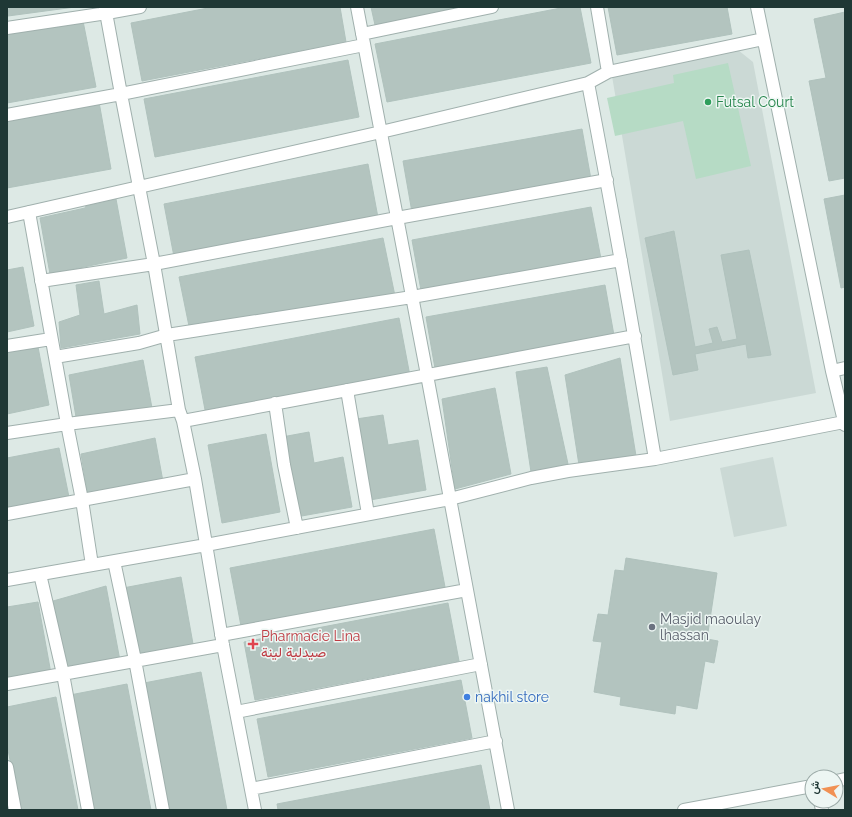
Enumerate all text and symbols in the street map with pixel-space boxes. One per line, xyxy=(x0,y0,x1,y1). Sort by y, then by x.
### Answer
place label: Futsal Court xyxy=(716,94,794,110)
marker: Futsal Court xyxy=(703,97,713,107)
place label: Masjid maoulay lhassan xyxy=(660,611,761,643)
marker: Masjid maoulay lhassan xyxy=(647,622,657,632)
place label: Pharmacie Lina صيدلية لينة xyxy=(261,628,360,660)
marker: Pharmacie Lina صيدلية لينة xyxy=(248,639,258,649)
place label: nakhil store xyxy=(475,689,549,705)
marker: nakhil store xyxy=(462,692,472,702)
north arrow xyxy=(804,769,844,809)
text: ش xyxy=(807,780,822,795)

